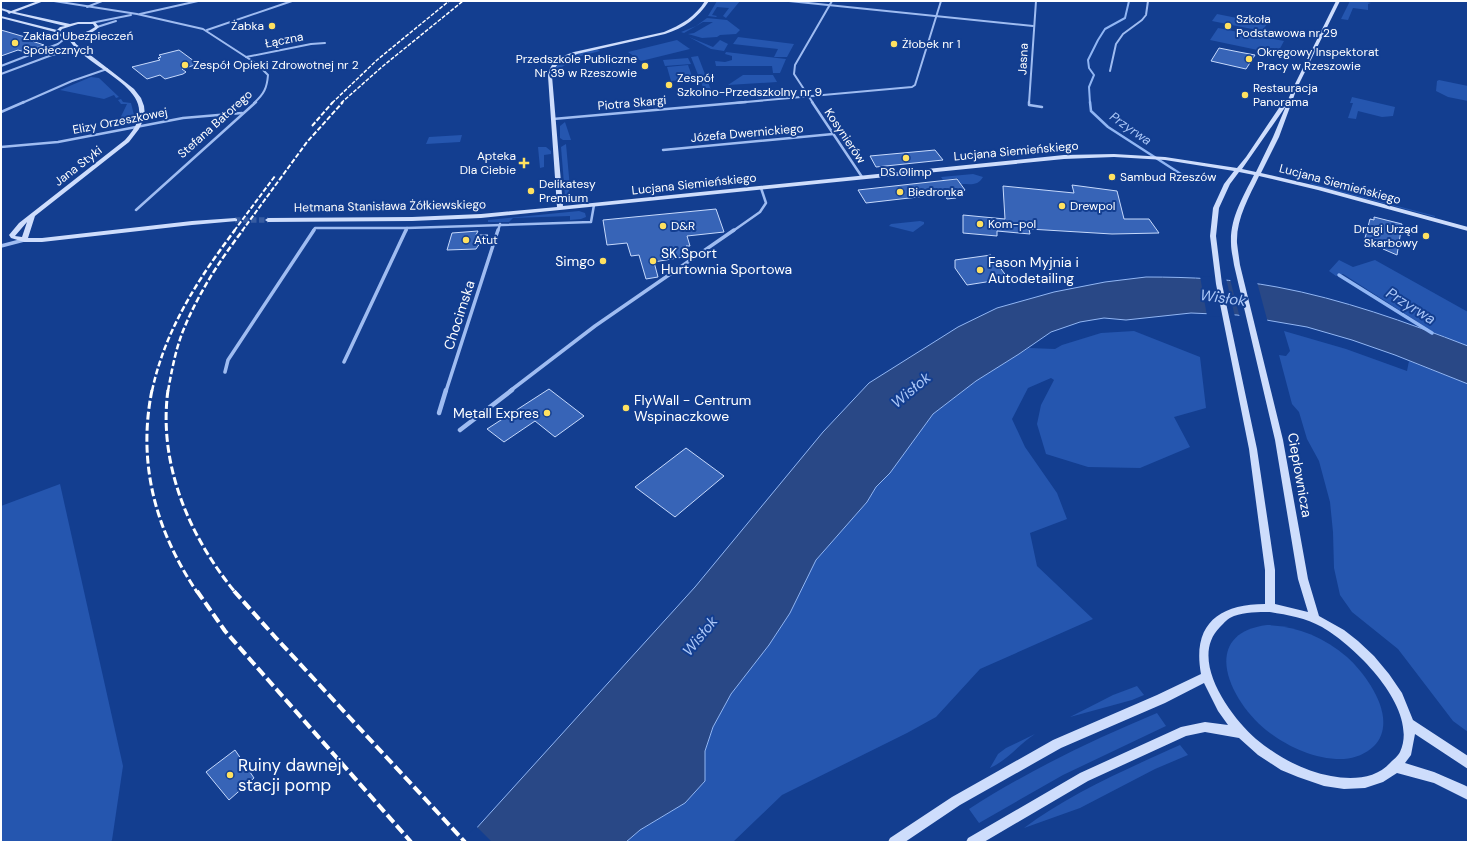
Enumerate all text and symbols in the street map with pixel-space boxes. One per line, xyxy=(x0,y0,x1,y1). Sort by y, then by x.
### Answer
place label: Szkoła Podstawowa nr 29 xyxy=(1236,11,1337,41)
place label: Żabka xyxy=(231,18,264,34)
marker: Żabka xyxy=(267,21,277,31)
marker: Szkoła Podstawowa nr 29 xyxy=(1223,21,1233,31)
place label: Zakład Ubezpieczeń Społecznych xyxy=(23,28,133,58)
street label: Łączna xyxy=(263,28,305,52)
place label: Żłobek nr 1 xyxy=(902,36,960,52)
marker: Zakład Ubezpieczeń Społecznych xyxy=(10,38,20,48)
marker: Żłobek nr 1 xyxy=(889,39,899,49)
street label: Jasna xyxy=(1014,43,1032,75)
place label: Okręgowy Inspektorat Pracy w Rzeszowie xyxy=(1257,44,1379,74)
place label: Przedszkole Publiczne Nr 39 w Rzeszowie xyxy=(516,51,637,81)
marker: Okręgowy Inspektorat Pracy w Rzeszowie xyxy=(1244,54,1254,64)
place label: Zespół Opieki Zdrowotnej nr 2 xyxy=(193,57,359,73)
marker: Zespół Opieki Zdrowotnej nr 2 xyxy=(180,60,190,70)
marker: Przedszkole Publiczne Nr 39 w Rzeszowie xyxy=(640,61,650,71)
place label: Zespół Szkolno-Przedszkolny nr 9 xyxy=(677,70,822,100)
marker: Zespół Szkolno-Przedszkolny nr 9 xyxy=(664,80,674,90)
place label: Restauracja Panorama xyxy=(1253,80,1318,110)
street label: Stefana Batorego xyxy=(174,86,256,162)
marker: Restauracja Panorama xyxy=(1240,90,1250,100)
street label: Piotra Skargi xyxy=(597,92,667,114)
street label: Elizy Orzeszkowej xyxy=(71,104,169,138)
street label: Kosynierów xyxy=(821,105,869,167)
water label: Przyrwa xyxy=(1106,108,1155,149)
street label: Józefa Dwernickiego xyxy=(690,120,804,146)
street label: Lucjana Siemieńskiego xyxy=(953,138,1079,164)
street label: Jana Styki xyxy=(51,142,105,190)
place label: Apteka Dla Ciebie xyxy=(460,148,516,178)
marker: DS Olimp xyxy=(901,153,911,163)
marker: Apteka Dla Ciebie xyxy=(519,158,529,168)
street label: Lucjana Siemieńskiego xyxy=(1277,160,1403,208)
place label: DS Olimp xyxy=(880,164,932,180)
street label: Lucjana Siemieńskiego xyxy=(631,169,757,199)
place label: Sambud Rzeszów xyxy=(1120,169,1216,185)
marker: Sambud Rzeszów xyxy=(1107,172,1117,182)
place label: Delikatesy Premium xyxy=(539,176,596,206)
place label: Biedronka xyxy=(908,184,963,200)
marker: Delikatesy Premium xyxy=(526,186,536,196)
marker: Biedronka xyxy=(895,187,905,197)
street label: Hetmana Stanisława Żółkiewskiego xyxy=(294,196,486,216)
place label: Drewpol xyxy=(1070,198,1116,214)
marker: Drewpol xyxy=(1057,201,1067,211)
place label: Kom-pol xyxy=(988,216,1036,232)
place label: D&R xyxy=(671,218,695,234)
marker: Kom-pol xyxy=(975,219,985,229)
marker: D&R xyxy=(658,221,668,231)
place label: Drugi Urząd Skarbowy xyxy=(1354,221,1418,251)
marker: Drugi Urząd Skarbowy xyxy=(1421,231,1431,241)
place label: Atut xyxy=(474,232,498,248)
marker: Atut xyxy=(461,235,471,245)
place label: SK Sport Hurtownia Sportowa xyxy=(661,244,792,278)
place label: Simgo xyxy=(555,252,595,270)
place label: Fason Myjnia i Autodetailing xyxy=(988,253,1079,287)
marker: Simgo xyxy=(598,256,608,266)
marker: SK Sport Hurtownia Sportowa xyxy=(648,256,658,266)
marker: Fason Myjnia i Autodetailing xyxy=(975,265,985,275)
street label: Chocimska xyxy=(439,278,479,352)
water label: Przyrwa xyxy=(1382,283,1440,329)
water label: Wisłok xyxy=(1199,285,1248,311)
water label: Wisłok xyxy=(887,367,935,412)
place label: FlyWall - Centrum Wspinaczkowe xyxy=(634,391,751,425)
marker: FlyWall - Centrum Wspinaczkowe xyxy=(621,403,631,413)
place label: Metall Expres xyxy=(453,404,539,422)
marker: Metall Expres xyxy=(542,408,552,418)
street label: Ciepłownicza xyxy=(1284,431,1316,519)
water label: Wisłok xyxy=(678,612,722,660)
place label: Ruiny dawnej stacji pomp xyxy=(238,754,342,796)
marker: Ruiny dawnej stacji pomp xyxy=(225,770,235,780)

